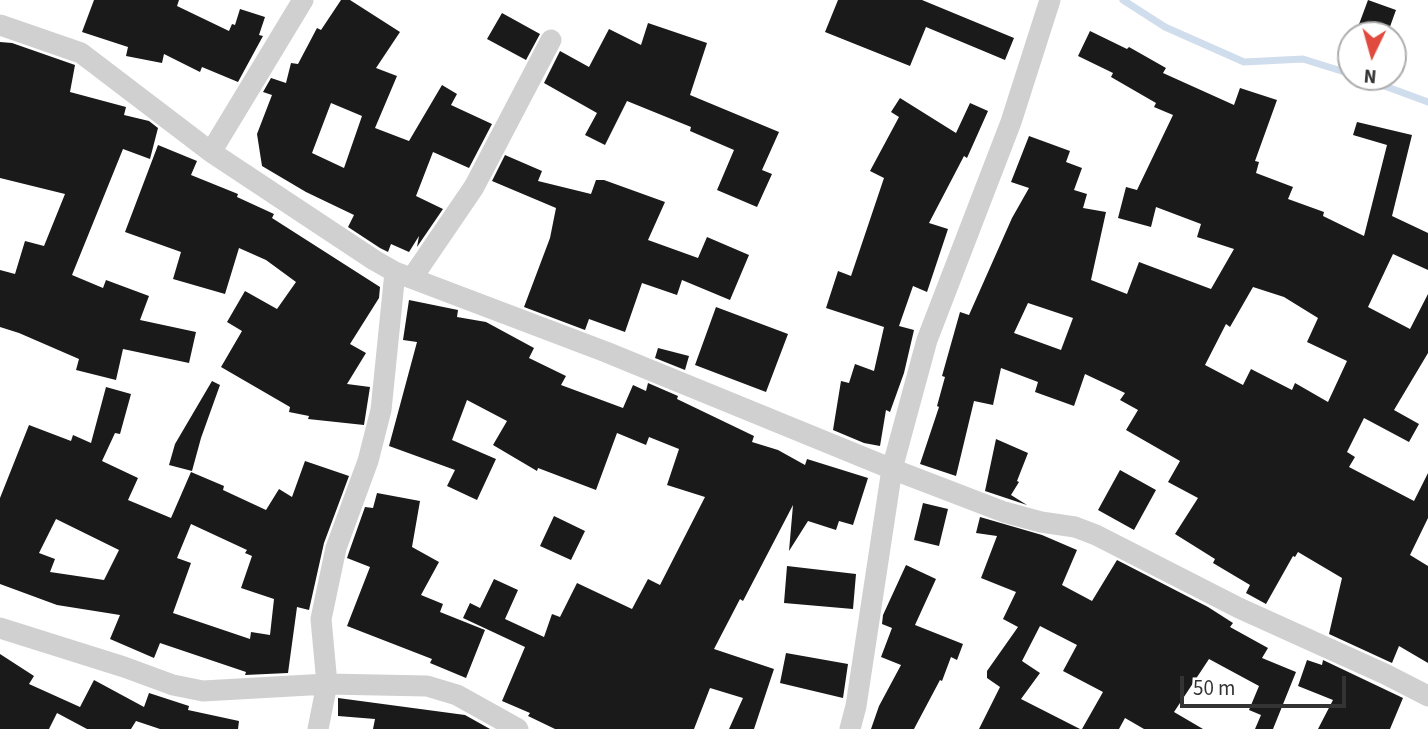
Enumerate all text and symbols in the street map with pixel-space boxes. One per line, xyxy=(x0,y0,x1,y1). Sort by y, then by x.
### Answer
north arrow xyxy=(1337,21,1407,91)
text: N xyxy=(1363,61,1378,89)
scale bar xyxy=(1183,662,1349,706)
text: 50 m xyxy=(1193,673,1235,703)

